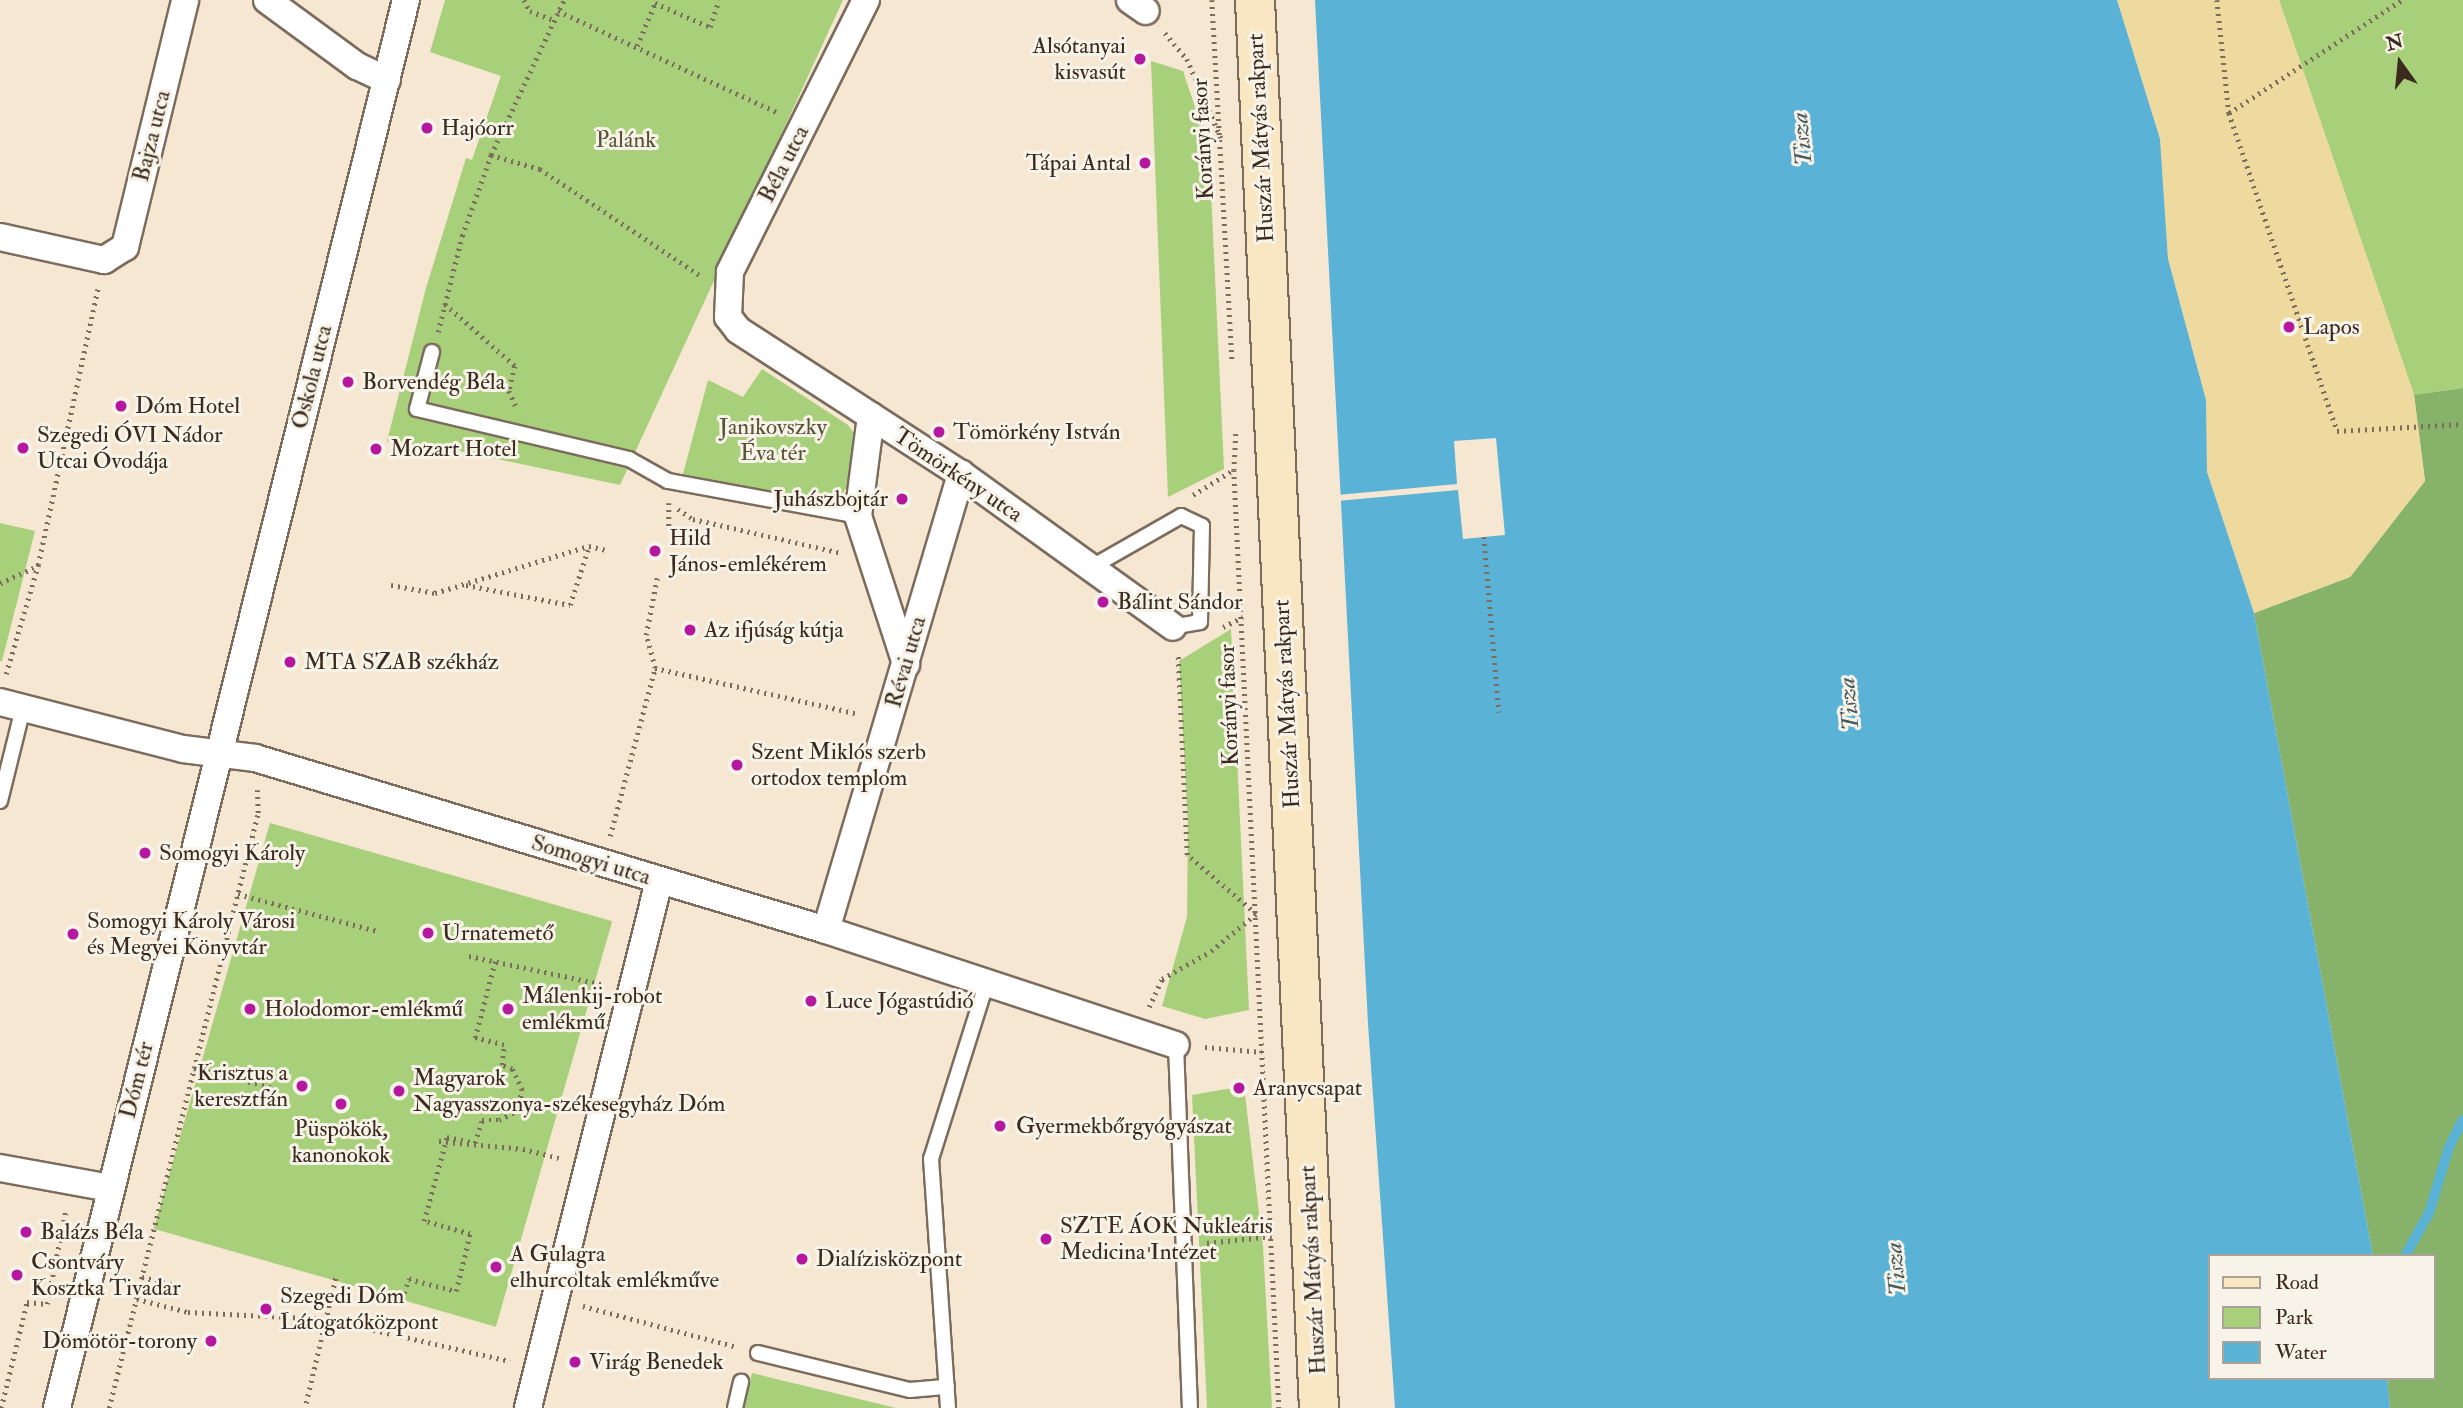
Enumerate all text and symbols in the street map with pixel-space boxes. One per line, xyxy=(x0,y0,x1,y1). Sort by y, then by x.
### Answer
north arrow xyxy=(2365,28,2435,98)
text: N xyxy=(2383,29,2406,57)
place label: Alsótanyai kisvasút xyxy=(1032,32,1126,86)
street label: Huszár Mátyás rakpart xyxy=(1242,33,1280,243)
marker: Alsótanyai kisvasút xyxy=(1132,51,1148,67)
street label: Korányi fasor xyxy=(1186,77,1220,201)
street label: Bajza utca xyxy=(127,87,177,185)
water label: Tisza xyxy=(1785,111,1819,167)
place label: Hajóorr xyxy=(441,114,514,142)
marker: Hajóorr xyxy=(419,120,435,136)
street label: Béla utca xyxy=(753,121,815,207)
park label: Palánk xyxy=(596,126,656,154)
place label: Tápai Antal xyxy=(1026,149,1131,177)
marker: Tápai Antal xyxy=(1137,155,1153,171)
place label: Lapos xyxy=(2303,313,2360,341)
marker: Lapos xyxy=(2281,319,2297,335)
street label: Oskola utca xyxy=(286,322,338,432)
place label: Borvendég Béla xyxy=(362,368,505,396)
marker: Borvendég Béla xyxy=(340,374,356,390)
place label: Dóm Hotel xyxy=(135,392,240,420)
marker: Dóm Hotel xyxy=(113,398,129,414)
park label: Janikovszky Éva tér xyxy=(719,413,827,467)
place label: Tömörkény István xyxy=(953,418,1121,446)
place label: Szegedi ÓVI Nádor Utcai Óvodája xyxy=(37,421,223,475)
street label: Tömörkény utca xyxy=(888,422,1028,528)
marker: Tömörkény István xyxy=(931,424,947,440)
place label: Mozart Hotel xyxy=(390,435,517,463)
marker: Szegedi ÓVI Nádor Utcai Óvodája xyxy=(15,440,31,456)
marker: Mozart Hotel xyxy=(368,441,384,457)
place label: Juhászbojtár xyxy=(774,485,888,513)
marker: Juhászbojtár xyxy=(894,491,910,507)
place label: Hild János-emlékérem xyxy=(669,524,827,578)
marker: Hild János-emlékérem xyxy=(647,543,663,559)
place label: Bálint Sándor xyxy=(1117,588,1243,616)
marker: Bálint Sándor xyxy=(1095,594,1111,610)
street label: Huszár Mátyás rakpart xyxy=(1268,599,1306,809)
street label: Révai utca xyxy=(880,613,932,711)
place label: Az ifjúság kútja xyxy=(704,616,844,644)
marker: Az ifjúság kútja xyxy=(682,622,698,638)
street label: Korányi fasor xyxy=(1213,644,1245,766)
place label: MTA SZAB székház xyxy=(304,648,499,676)
marker: MTA SZAB székház xyxy=(282,654,298,670)
water label: Tisza xyxy=(1832,676,1866,732)
place label: Szent Miklós szerb ortodox templom xyxy=(751,738,926,792)
marker: Szent Miklós szerb ortodox templom xyxy=(729,757,745,773)
street label: Somogyi utca xyxy=(528,829,654,891)
place label: Somogyi Károly xyxy=(159,839,305,867)
marker: Somogyi Károly xyxy=(137,845,153,861)
place label: Somogyi Károly Városi és Megyei Könyvtár xyxy=(87,907,295,961)
place label: Urnatemető xyxy=(442,919,554,947)
marker: Urnatemető xyxy=(420,925,436,941)
marker: Somogyi Károly Városi és Megyei Könyvtár xyxy=(65,926,81,942)
place label: Málenkij-robot emlékmű xyxy=(522,982,662,1036)
place label: Luce Jógastúdió xyxy=(825,987,974,1015)
marker: Luce Jógastúdió xyxy=(803,993,819,1009)
place label: Holodomor-emlékmű xyxy=(264,995,463,1023)
marker: Holodomor-emlékmű xyxy=(242,1001,258,1017)
marker: Málenkij-robot emlékmű xyxy=(500,1001,516,1017)
street label: Dóm tér xyxy=(114,1039,160,1121)
place label: Krisztus a keresztfán xyxy=(194,1059,288,1113)
place label: Magyarok Nagyasszonya-székesegyház Dóm xyxy=(413,1064,725,1118)
place label: Aranycsapat xyxy=(1253,1074,1362,1102)
marker: Krisztus a keresztfán xyxy=(294,1078,310,1094)
marker: Aranycsapat xyxy=(1231,1080,1247,1096)
marker: Magyarok Nagyasszonya-székesegyház Dóm xyxy=(391,1083,407,1099)
marker: Püspökök, kanonokok xyxy=(333,1096,349,1112)
place label: Gyermekbőrgyógyászat xyxy=(1016,1112,1232,1140)
place label: Püspökök, kanonokok xyxy=(292,1115,390,1169)
marker: Gyermekbőrgyógyászat xyxy=(990,1116,1010,1136)
street label: Huszár Mátyás rakpart xyxy=(1294,1165,1332,1375)
place label: SZTE ÁOK Nukleáris Medicina Intézet xyxy=(1060,1212,1273,1266)
place label: Balázs Béla xyxy=(40,1218,144,1246)
marker: Balázs Béla xyxy=(18,1224,34,1240)
marker: SZTE ÁOK Nukleáris Medicina Intézet xyxy=(1038,1231,1054,1247)
place label: A Gulagra elhurcoltak emlékműve xyxy=(510,1240,719,1294)
water label: Tisza xyxy=(1879,1241,1913,1297)
place label: Dialízisközpont xyxy=(816,1245,962,1273)
place label: Csontváry Kosztka Tivadar xyxy=(31,1248,181,1302)
marker: Dialízisközpont xyxy=(794,1251,810,1267)
legend xyxy=(2208,1254,2435,1380)
marker: A Gulagra elhurcoltak emlékműve xyxy=(488,1259,504,1275)
marker: Csontváry Kosztka Tivadar xyxy=(9,1267,25,1283)
text: Road xyxy=(2275,1269,2319,1296)
place label: Szegedi Dóm Látogatóközpont xyxy=(280,1282,438,1336)
marker: Szegedi Dóm Látogatóközpont xyxy=(258,1301,274,1317)
text: Park xyxy=(2275,1304,2313,1331)
place label: Dömötör-torony xyxy=(42,1327,197,1355)
marker: Dömötör-torony xyxy=(203,1333,219,1349)
text: Water xyxy=(2275,1339,2327,1366)
place label: Virág Benedek xyxy=(589,1348,724,1376)
marker: Virág Benedek xyxy=(567,1354,583,1370)

